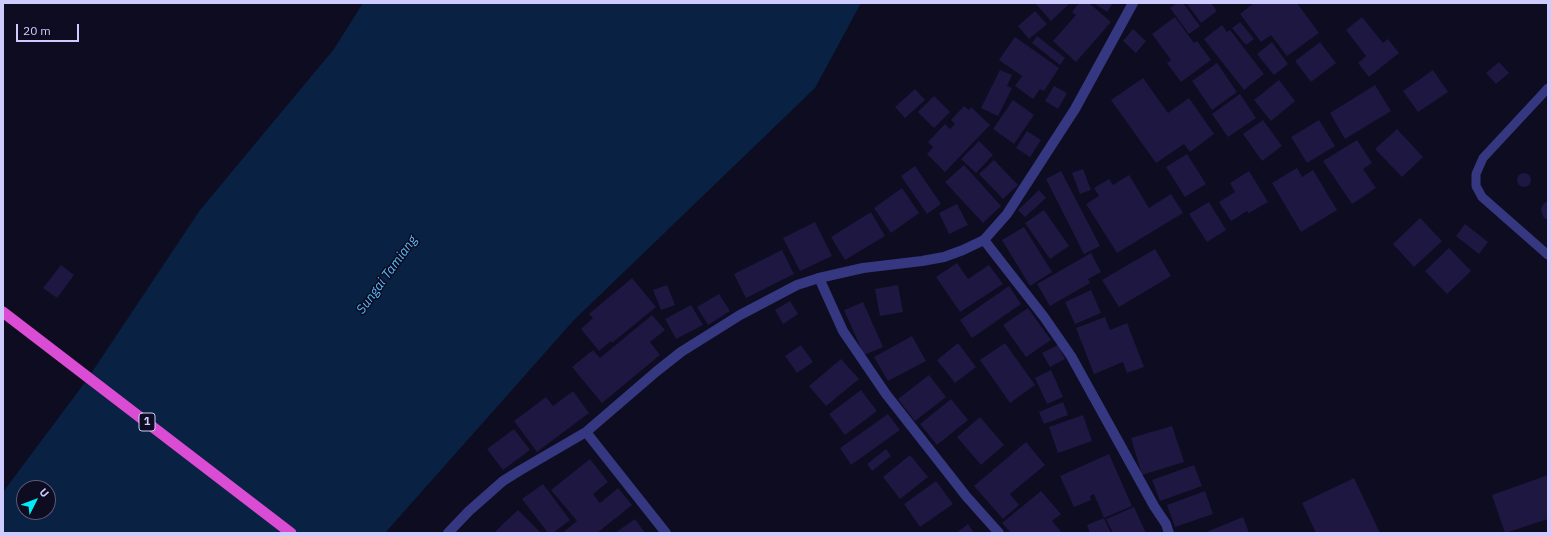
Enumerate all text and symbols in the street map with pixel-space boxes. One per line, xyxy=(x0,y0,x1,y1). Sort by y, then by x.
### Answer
scale bar xyxy=(18,16,81,42)
text: 20 m xyxy=(23,23,51,38)
water label: Sungai Tamiang xyxy=(353,233,421,317)
road number: 1 xyxy=(139,413,155,431)
north arrow xyxy=(16,480,56,520)
text: U xyxy=(36,485,52,500)

